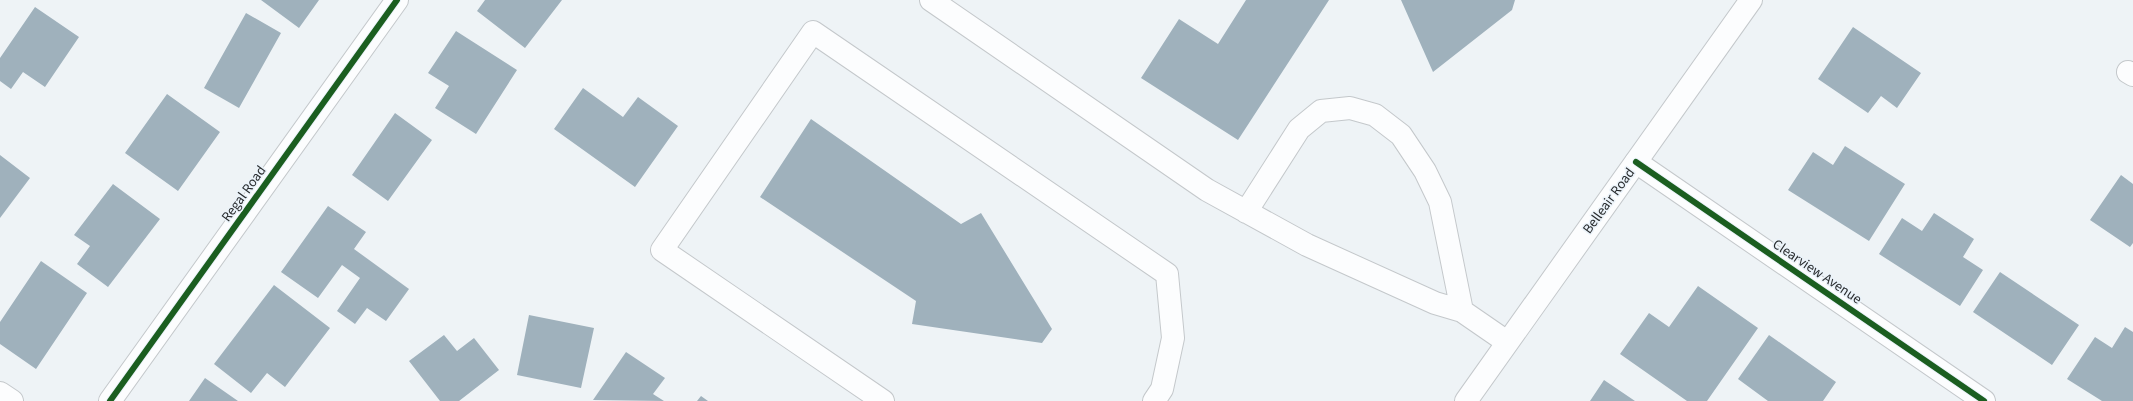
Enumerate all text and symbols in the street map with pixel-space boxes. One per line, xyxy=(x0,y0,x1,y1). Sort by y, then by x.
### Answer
street label: Regal Road xyxy=(217,162,271,226)
street label: Belleair Road xyxy=(1578,164,1640,238)
street label: Clearview Avenue xyxy=(1768,235,1866,309)

